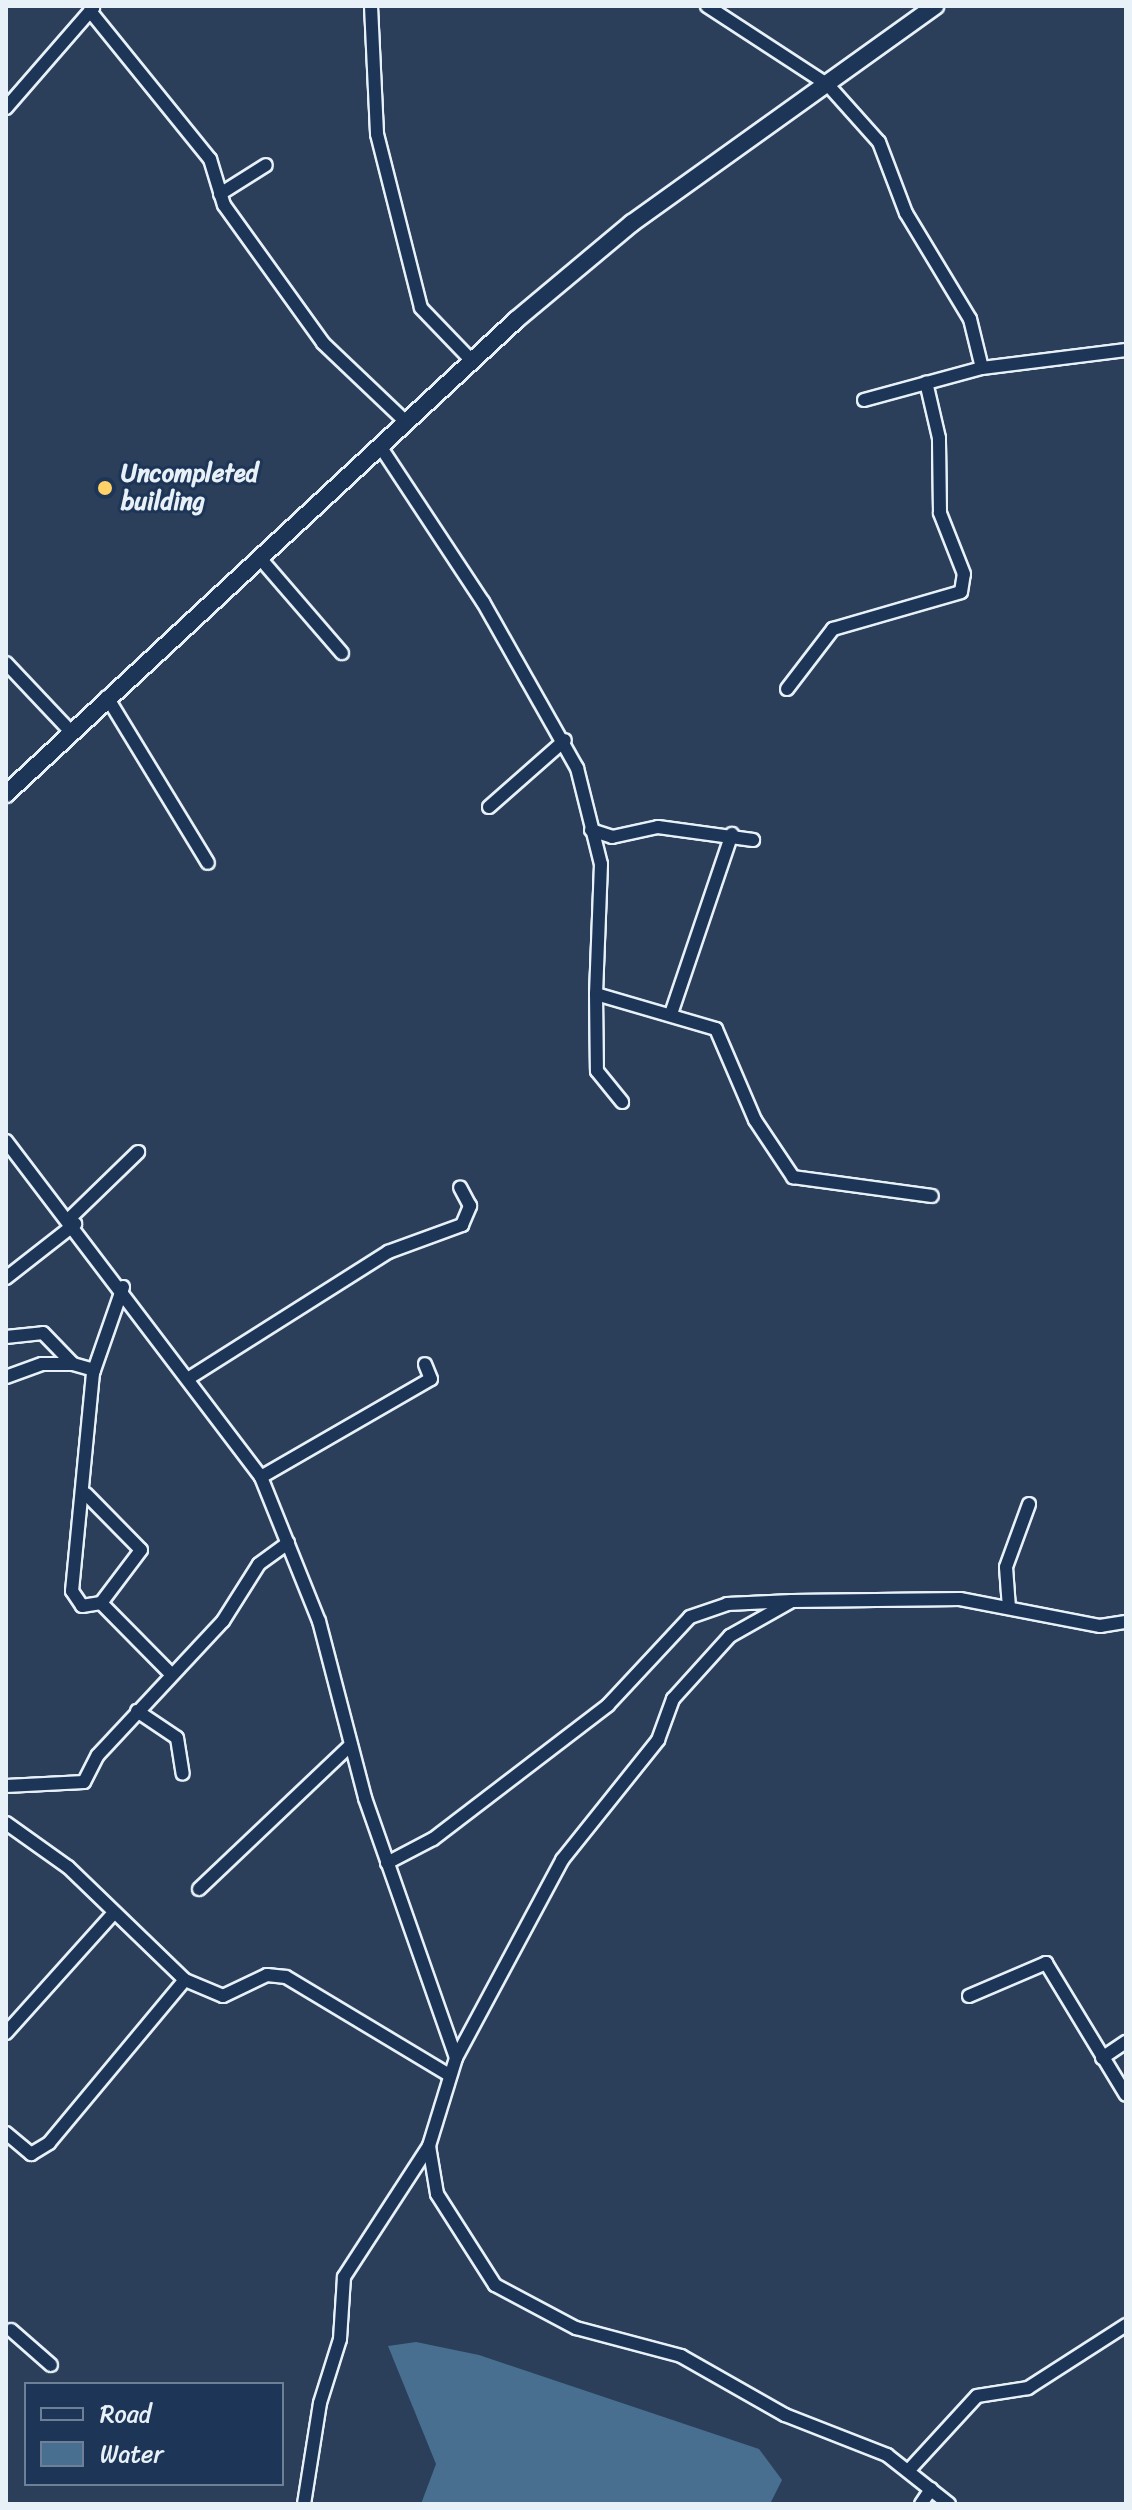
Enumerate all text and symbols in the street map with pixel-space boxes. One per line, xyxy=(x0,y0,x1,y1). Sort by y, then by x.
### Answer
place label: Uncompleted building xyxy=(121,460,258,516)
marker: Uncompleted building xyxy=(96,479,114,497)
legend xyxy=(24,2382,284,2486)
text: Road xyxy=(100,2393,151,2435)
text: Water xyxy=(100,2433,163,2475)

